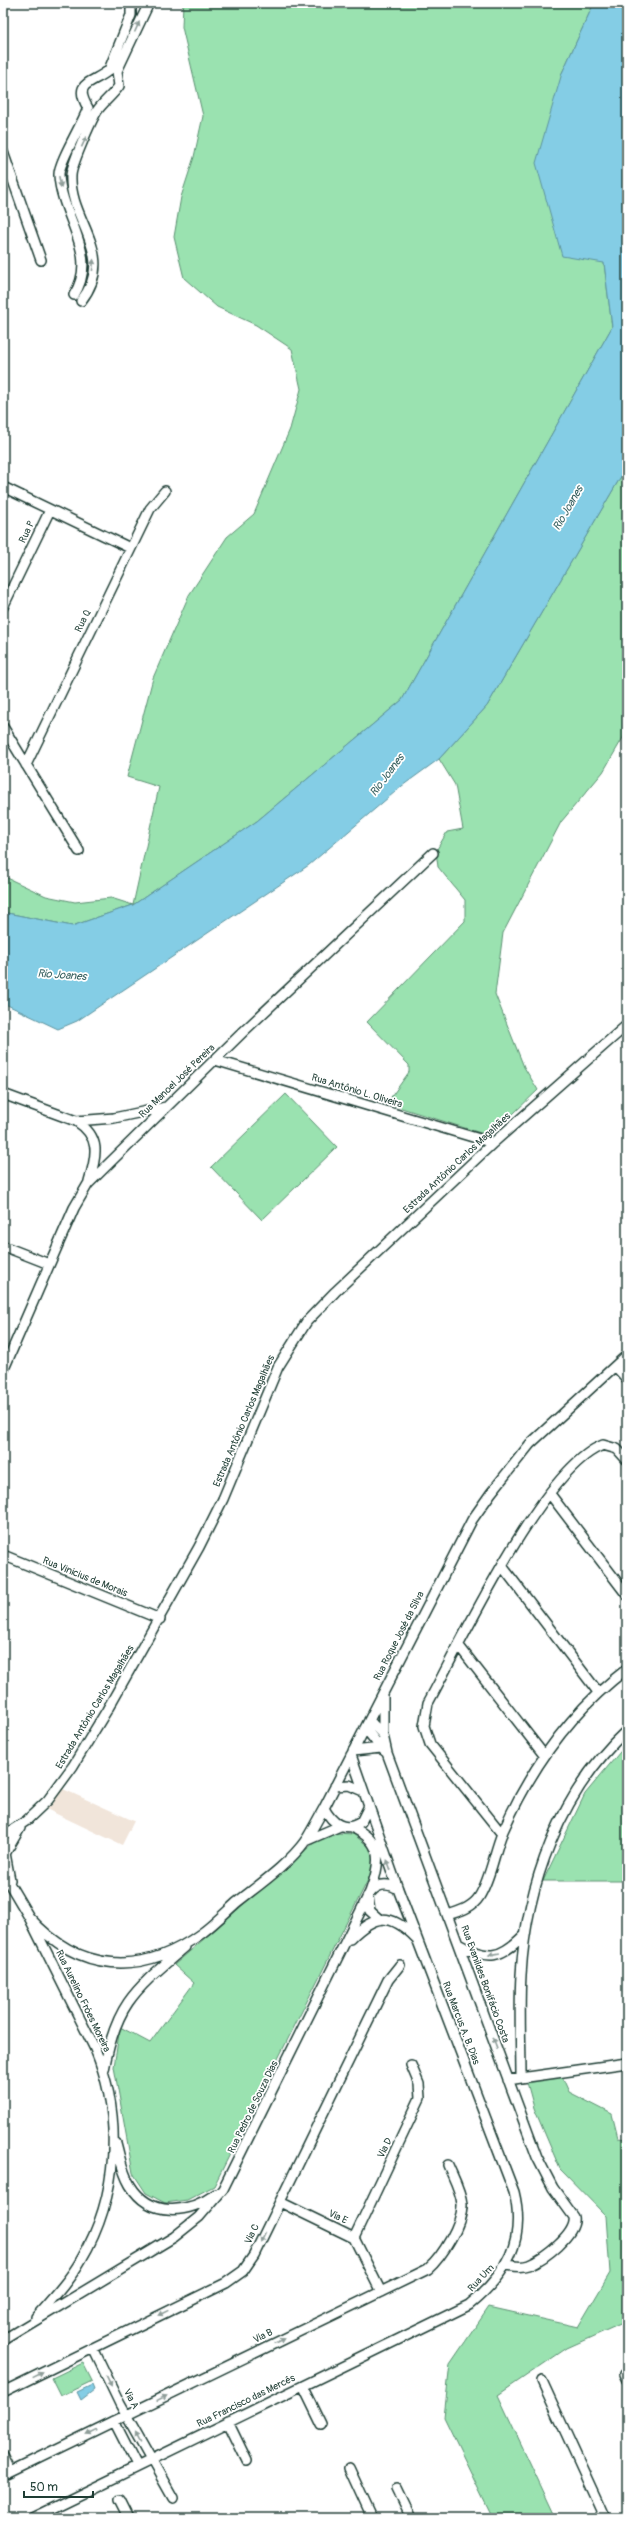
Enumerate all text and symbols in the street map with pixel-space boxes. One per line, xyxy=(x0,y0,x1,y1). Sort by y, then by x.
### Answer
one-way arrow xyxy=(135,21,141,33)
one-way arrow xyxy=(81,136,87,147)
one-way arrow xyxy=(58,176,64,189)
one-way arrow xyxy=(90,259,97,271)
water label: Rio Joanes xyxy=(550,483,586,533)
street label: Rua P xyxy=(17,519,38,545)
street label: Rua Q xyxy=(72,608,94,634)
water label: Rio Joanes xyxy=(367,751,408,799)
water label: Rio Joanes xyxy=(37,967,88,983)
street label: Rua Manoel José Pereira xyxy=(137,1041,218,1120)
street label: Rua Antônio L. Oliveira xyxy=(310,1071,404,1111)
street label: Estrada Antônio Carlos Magalhães xyxy=(401,1110,513,1216)
street label: Estrada Antônio Carlos Magalhães xyxy=(211,1353,277,1489)
street label: Rua Vinicius de Morais xyxy=(41,1555,130,1600)
street label: Rua Roque José da Silva xyxy=(371,1589,427,1683)
street label: Estrada Antônio Carlos Magalhães xyxy=(53,1643,137,1771)
one-way arrow xyxy=(386,1858,392,1870)
street label: Rua Evanildes Bonifácio Costa xyxy=(458,1924,512,2045)
street label: Rua Aurelino Fróes Moreira xyxy=(53,1948,113,2054)
one-way arrow xyxy=(487,1952,500,1958)
street label: Rua Marcus A. B. Dias xyxy=(440,1980,483,2067)
one-way arrow xyxy=(491,2037,497,2049)
street label: Rua Pedro de Souza Dias xyxy=(225,2058,281,2155)
street label: Via D xyxy=(375,2136,395,2160)
street label: Via E xyxy=(326,2207,350,2227)
street label: Via C xyxy=(242,2222,262,2246)
one-way arrow xyxy=(260,2231,266,2243)
street label: Rua Um xyxy=(465,2262,497,2294)
one-way arrow xyxy=(158,2310,169,2316)
street label: Via B xyxy=(251,2326,275,2346)
one-way arrow xyxy=(273,2338,284,2344)
one-way arrow xyxy=(32,2372,44,2378)
street label: Rua Francisco das Mercês xyxy=(195,2372,298,2430)
one-way arrow xyxy=(106,2376,112,2387)
street label: Via A xyxy=(121,2387,141,2412)
one-way arrow xyxy=(156,2395,167,2401)
one-way arrow xyxy=(86,2429,97,2435)
one-way arrow xyxy=(135,2432,142,2443)
scale bar xyxy=(24,2473,93,2499)
text: 50 m xyxy=(30,2480,58,2495)

